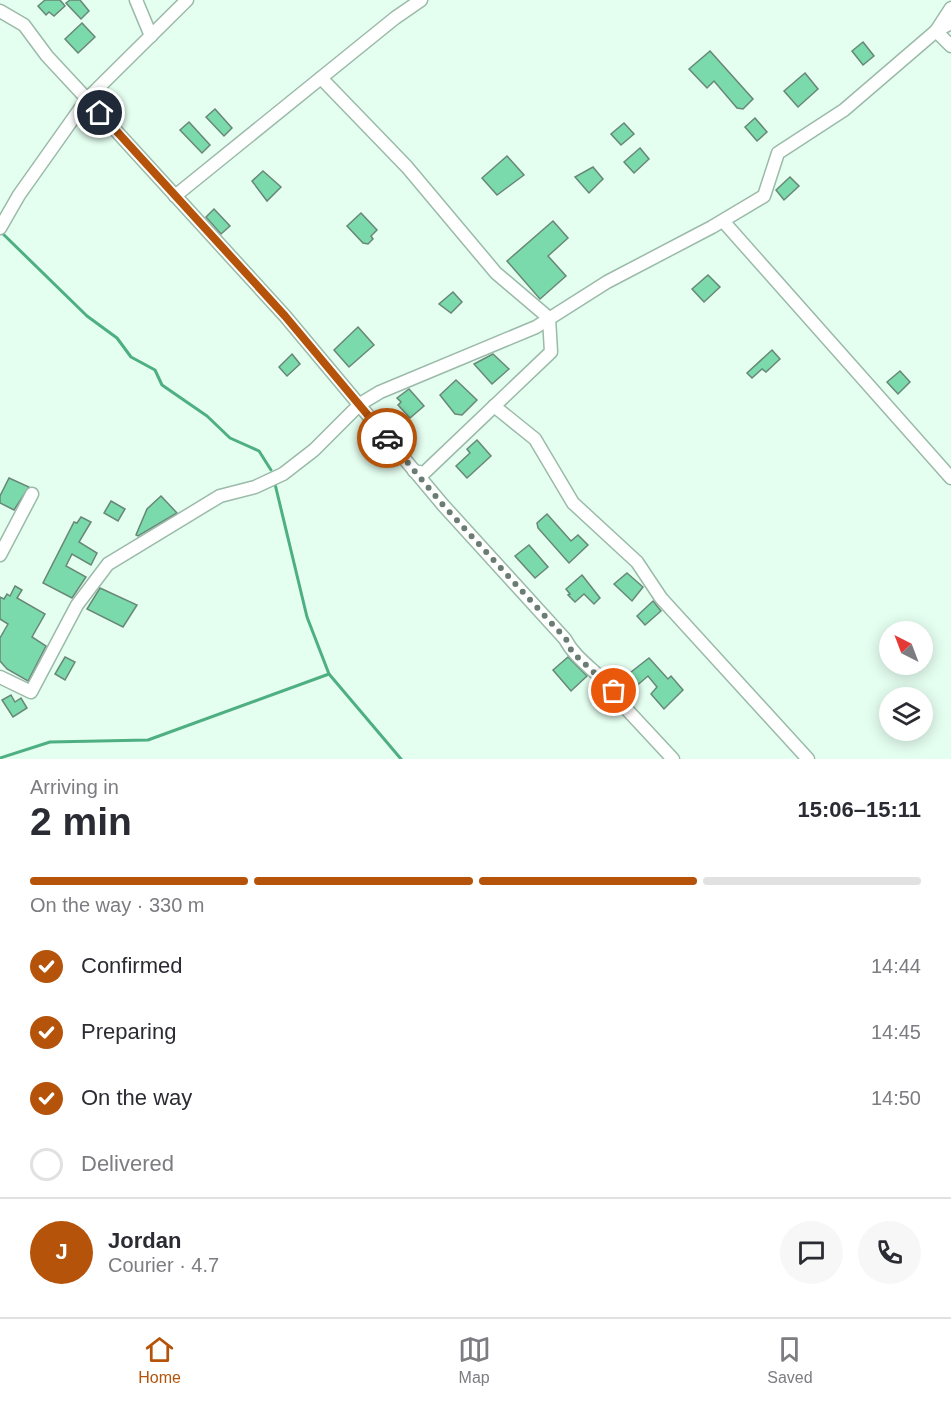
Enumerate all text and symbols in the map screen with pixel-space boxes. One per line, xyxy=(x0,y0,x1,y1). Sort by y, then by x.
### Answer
pin xyxy=(74,87,125,138)
icon: home xyxy=(83,96,116,129)
courier xyxy=(357,408,417,468)
icon: car xyxy=(371,422,404,455)
north arrow xyxy=(879,621,933,675)
map controls xyxy=(879,621,933,741)
pin xyxy=(588,665,639,716)
icon: bag xyxy=(597,674,630,707)
button: layers xyxy=(879,687,933,741)
text: Arriving in xyxy=(30,776,119,798)
text: 15:06–15:11 xyxy=(797,797,921,822)
text: 2 min xyxy=(30,800,132,843)
text: On the way · 330 m xyxy=(30,894,205,916)
icon: check xyxy=(30,950,63,983)
text: Confirmed xyxy=(81,953,182,978)
text: 14:44 xyxy=(871,955,921,977)
icon: check xyxy=(30,1016,63,1049)
text: Preparing xyxy=(81,1019,176,1044)
text: 14:45 xyxy=(871,1021,921,1043)
icon: check xyxy=(30,1082,63,1115)
text: On the way xyxy=(81,1085,192,1110)
text: 14:50 xyxy=(871,1087,921,1109)
text: Delivered xyxy=(81,1151,174,1176)
button: chat xyxy=(780,1221,843,1284)
button: phone xyxy=(858,1221,921,1284)
text: Jordan xyxy=(108,1228,181,1253)
text: J xyxy=(55,1239,68,1264)
text: Courier · 4.7 xyxy=(108,1254,219,1276)
tab: Home xyxy=(138,1333,181,1387)
tab: Map xyxy=(458,1333,491,1387)
tab: Saved xyxy=(767,1333,813,1387)

